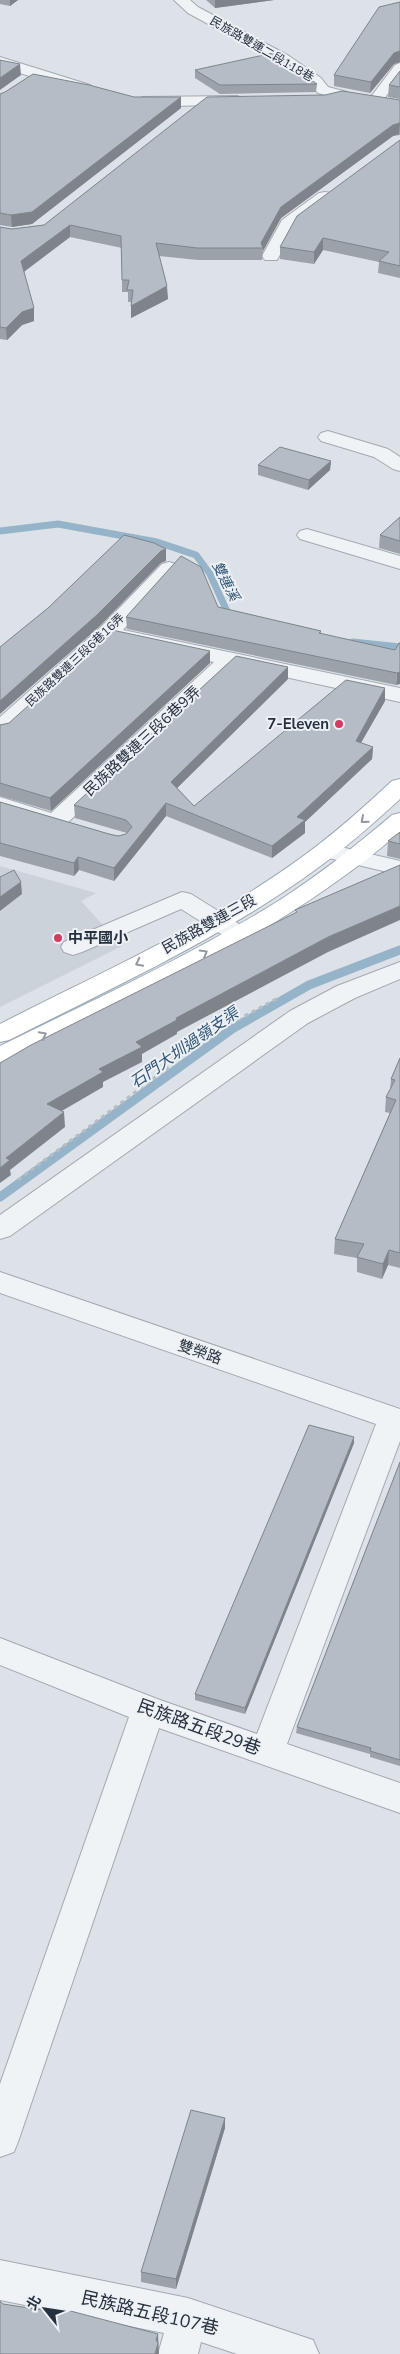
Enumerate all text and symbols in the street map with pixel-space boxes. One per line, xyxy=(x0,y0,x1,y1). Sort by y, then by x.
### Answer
street label: 民族路雙連二段118巷 xyxy=(207,13,317,85)
water label: 雙連溪 xyxy=(208,558,244,606)
street label: 民族路雙連三段6巷16弄 xyxy=(22,610,128,710)
street label: 民族路雙連三段6巷9弄 xyxy=(79,682,205,800)
place label: 7-Eleven xyxy=(267,714,329,734)
marker: 7-Eleven xyxy=(333,718,345,730)
one-way arrow xyxy=(361,814,370,823)
street label: 民族路雙連三段 xyxy=(158,890,260,958)
place label: 中平國小 xyxy=(68,928,129,948)
marker: 中平國小 xyxy=(52,932,64,944)
one-way arrow xyxy=(198,950,207,960)
one-way arrow xyxy=(135,957,144,967)
water label: 石門大圳過嶺支渠 xyxy=(126,1001,245,1094)
one-way arrow xyxy=(38,1031,47,1041)
street label: 雙榮路 xyxy=(175,1335,225,1369)
street label: 民族路五段29巷 xyxy=(134,1694,264,1760)
north arrow xyxy=(20,2284,70,2334)
street label: 民族路五段107巷 xyxy=(79,2286,221,2340)
text: 北 xyxy=(22,2292,46,2314)

